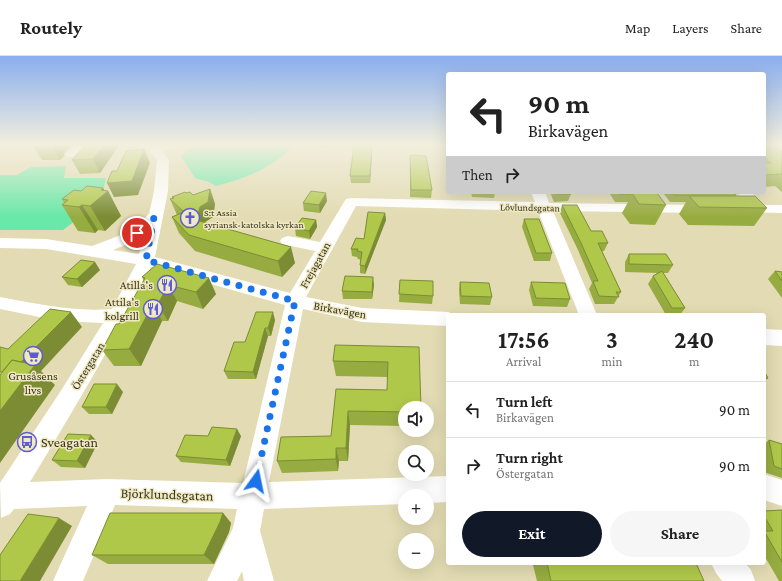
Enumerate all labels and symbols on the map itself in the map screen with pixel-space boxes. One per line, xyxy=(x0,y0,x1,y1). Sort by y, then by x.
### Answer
street label: Lövlundsgatan xyxy=(500,201,561,214)
church icon: S:t Assia syriansk-katolska kyrkan xyxy=(179,207,201,229)
place label: S:t Assia syriansk-katolska kyrkan xyxy=(204,207,304,230)
pin xyxy=(120,216,154,250)
street label: Frejagatan xyxy=(297,239,334,291)
restaurant icon: Atilla's xyxy=(156,274,178,296)
place label: Atilla's xyxy=(120,278,153,292)
place label: Attila's kolgrill xyxy=(105,295,139,323)
restaurant icon: Attila's kolgrill xyxy=(142,298,164,320)
street label: Birkavägen xyxy=(312,298,368,322)
street label: Östergatan xyxy=(68,339,108,392)
supermarket icon: Grusåsens livs xyxy=(22,345,44,367)
place label: Grusåsens livs xyxy=(8,369,58,397)
bus stop icon: Sveagatan xyxy=(16,431,38,453)
place label: Sveagatan xyxy=(41,434,99,450)
position arrow xyxy=(235,460,277,502)
street label: Björklundsgatan xyxy=(120,484,214,505)

